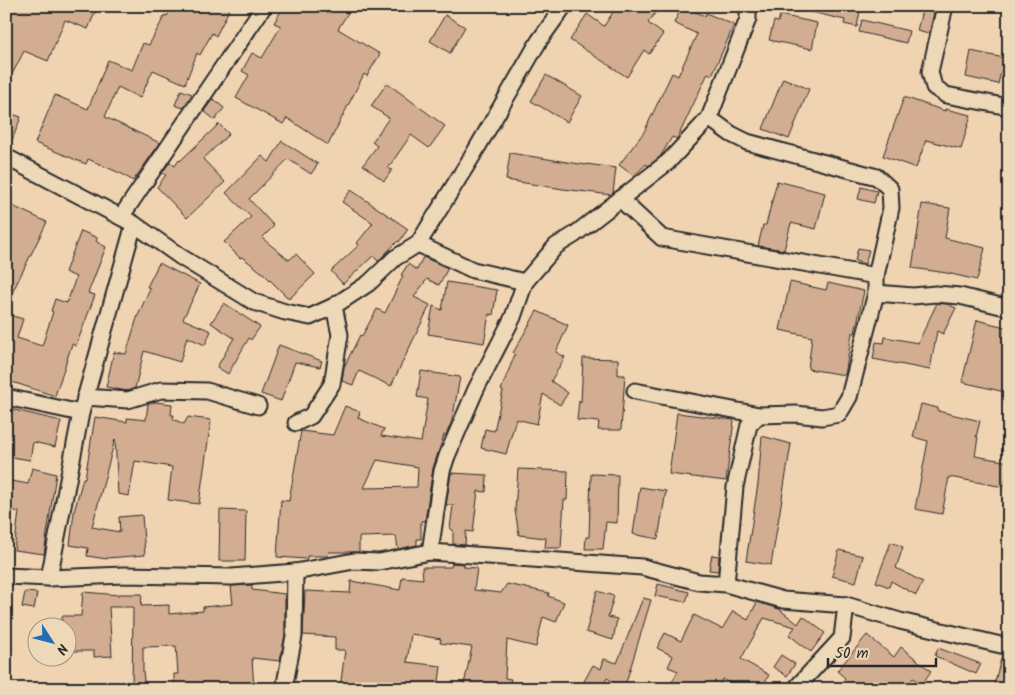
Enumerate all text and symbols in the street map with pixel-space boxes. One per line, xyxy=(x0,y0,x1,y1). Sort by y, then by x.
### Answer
north arrow xyxy=(28,618,78,668)
scale bar xyxy=(828,635,935,667)
text: N xyxy=(50,639,73,659)
text: 50 m xyxy=(835,642,869,666)

